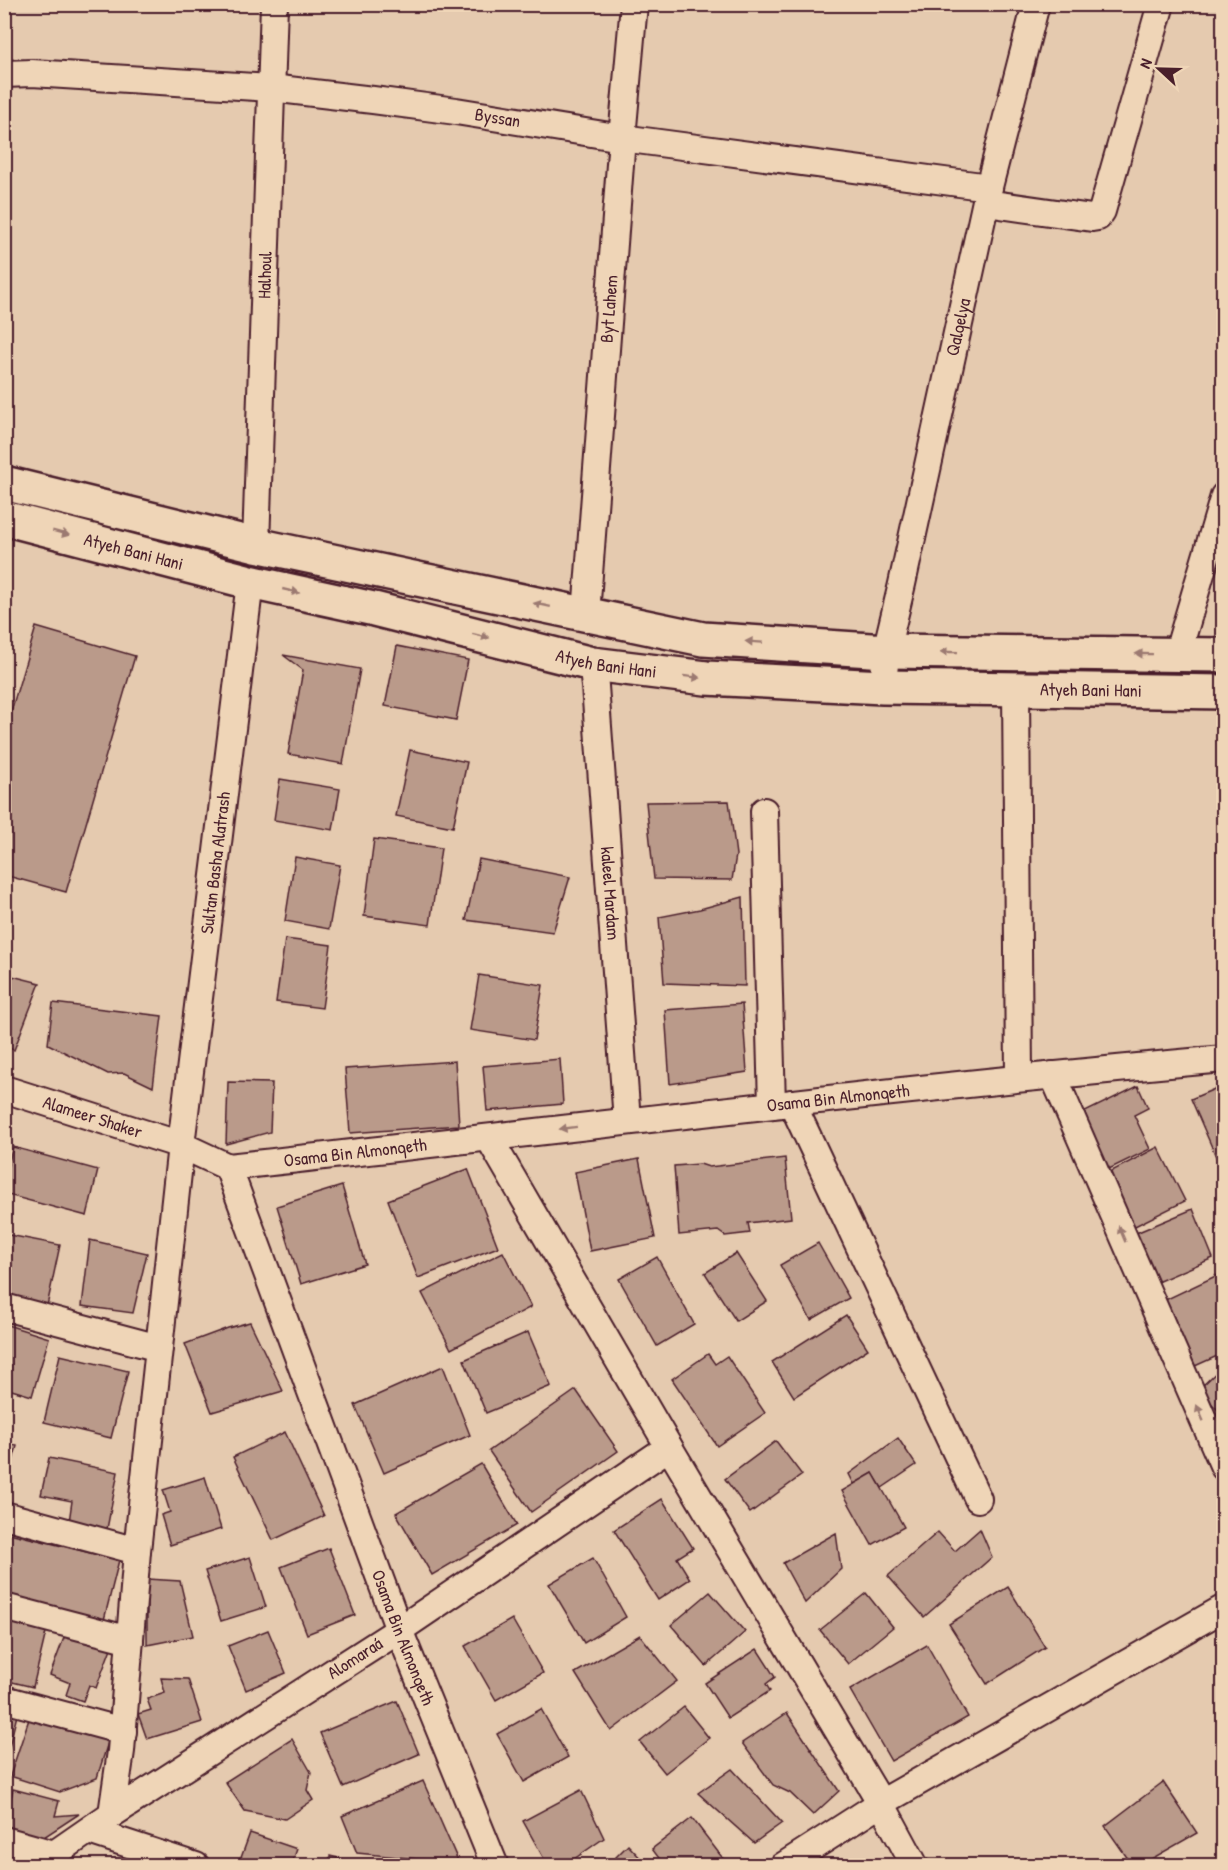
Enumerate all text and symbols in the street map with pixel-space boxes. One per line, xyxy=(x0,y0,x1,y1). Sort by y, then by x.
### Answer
north arrow xyxy=(1129,39,1189,99)
text: N xyxy=(1133,55,1157,71)
street label: Byssan xyxy=(473,101,522,133)
street label: Halhoul xyxy=(251,251,278,299)
street label: Byt Lahem xyxy=(594,274,624,344)
street label: Qalqelya xyxy=(939,296,976,358)
street label: Atyeh Bani Hani xyxy=(81,526,186,576)
one-way arrow xyxy=(52,528,70,538)
one-way arrow xyxy=(282,587,301,596)
one-way arrow xyxy=(533,599,551,609)
one-way arrow xyxy=(471,631,490,641)
one-way arrow xyxy=(745,637,764,647)
street label: Atyeh Bani Hani xyxy=(553,642,658,684)
one-way arrow xyxy=(940,647,959,656)
one-way arrow xyxy=(1135,650,1154,659)
one-way arrow xyxy=(683,672,702,681)
street label: Atyeh Bani Hani xyxy=(1040,676,1142,703)
street label: Sultan Basha Alatrash xyxy=(194,790,236,935)
street label: kaleel Mardam xyxy=(595,846,627,941)
street label: Osama Bin Almonqeth xyxy=(765,1077,911,1118)
street label: Alameer Shaker xyxy=(40,1089,146,1144)
one-way arrow xyxy=(559,1123,578,1133)
street label: Osama Bin Almonqeth xyxy=(282,1132,428,1173)
one-way arrow xyxy=(1118,1226,1127,1243)
one-way arrow xyxy=(1195,1404,1205,1422)
street label: Osama Bin Almonqeth xyxy=(366,1566,441,1709)
street label: Alomaraá xyxy=(322,1631,387,1685)

